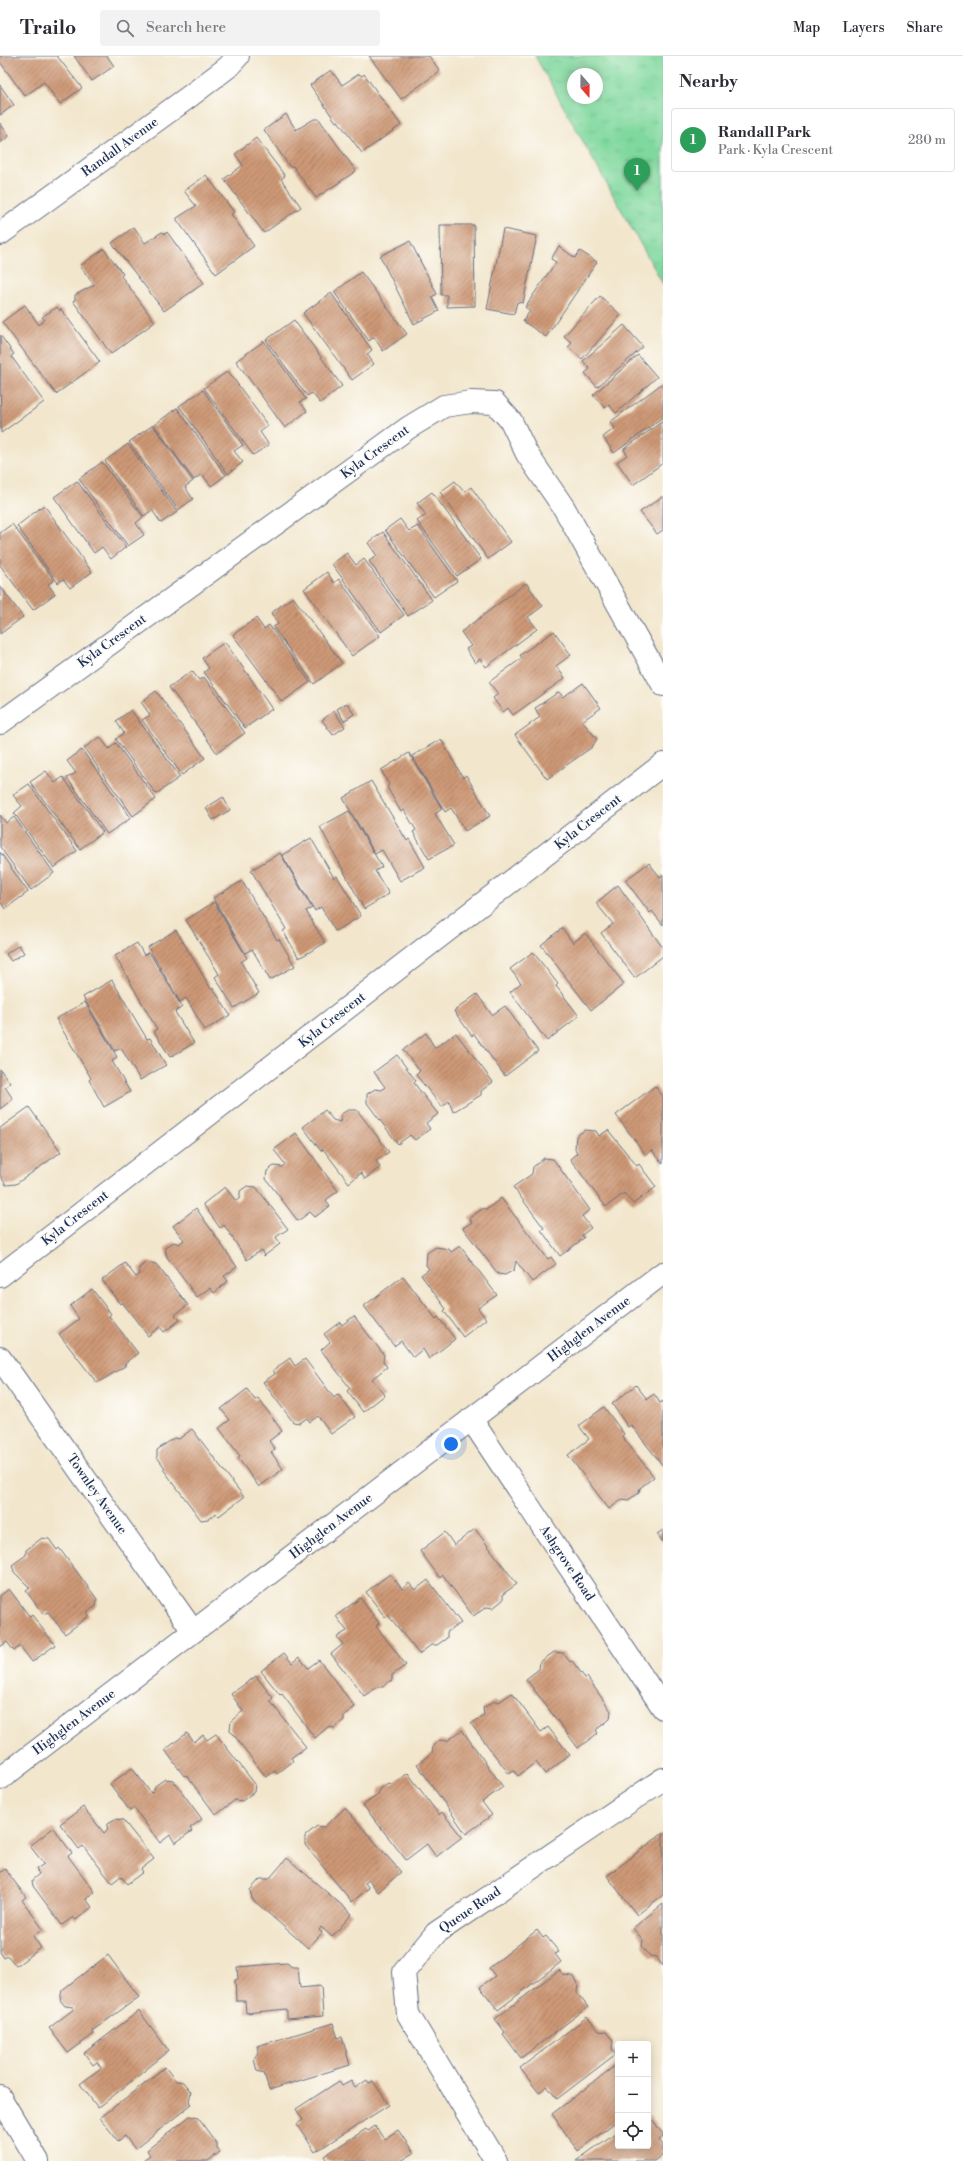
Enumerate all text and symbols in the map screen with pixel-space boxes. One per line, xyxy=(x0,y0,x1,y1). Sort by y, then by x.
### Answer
search box xyxy=(100,10,380,46)
text: Trailo xyxy=(20,16,76,40)
icon: search xyxy=(114,17,136,39)
text: Search here xyxy=(146,18,226,37)
text: Map xyxy=(793,19,820,37)
text: Layers xyxy=(842,19,885,37)
text: Share xyxy=(907,19,943,37)
north arrow xyxy=(567,68,603,104)
text: Nearby xyxy=(679,71,738,93)
street label: Randall Avenue xyxy=(79,114,162,180)
text: Randall Park xyxy=(718,123,811,142)
text: 1 xyxy=(690,132,696,148)
text: 280 m xyxy=(908,132,946,148)
text: Park · Kyla Crescent xyxy=(718,142,833,158)
pin: 1 xyxy=(624,158,650,191)
street label: Kyla Crescent xyxy=(338,422,413,482)
street label: Kyla Crescent xyxy=(75,611,150,671)
street label: Kyla Crescent xyxy=(551,791,625,853)
street label: Kyla Crescent xyxy=(295,989,369,1051)
street label: Kyla Crescent xyxy=(38,1187,112,1249)
street label: Highglen Avenue xyxy=(544,1292,634,1365)
your location xyxy=(441,1434,461,1454)
street label: Townley Avenue xyxy=(64,1451,131,1537)
street label: Highglen Avenue xyxy=(286,1489,376,1562)
street label: Ashgrove Road xyxy=(535,1521,598,1604)
street label: Highglen Avenue xyxy=(29,1685,119,1758)
street label: Queue Road xyxy=(436,1883,504,1936)
map controls xyxy=(615,2041,651,2149)
button: + xyxy=(615,2041,651,2077)
button: − xyxy=(615,2077,651,2113)
button: locate xyxy=(615,2113,651,2149)

